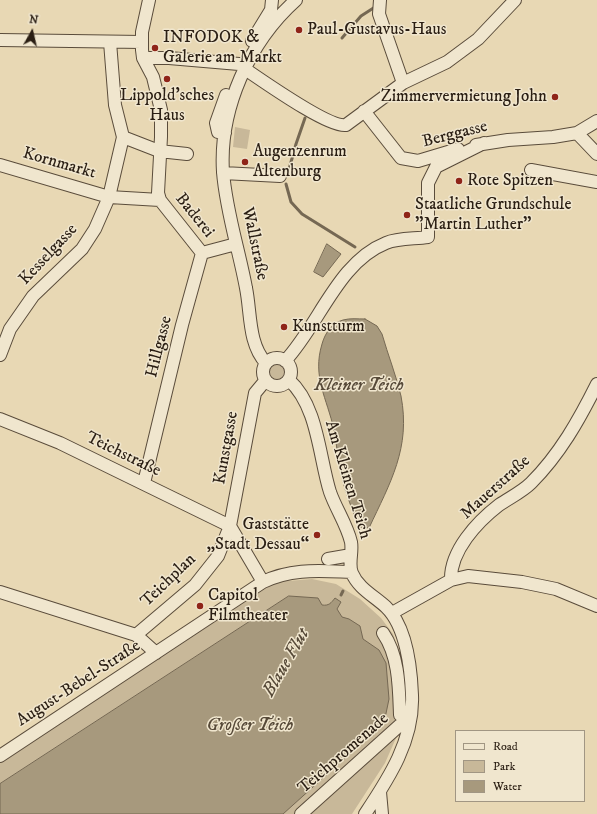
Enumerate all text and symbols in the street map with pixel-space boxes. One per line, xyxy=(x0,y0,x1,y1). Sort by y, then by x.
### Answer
north arrow xyxy=(12,12,52,52)
text: N xyxy=(28,13,39,28)
place label: Paul-Gustavus-Haus xyxy=(307,20,446,40)
marker: Paul-Gustavus-Haus xyxy=(294,25,304,35)
place label: INFODOK & Galerie am Markt xyxy=(163,28,282,68)
marker: INFODOK & Galerie am Markt xyxy=(150,43,160,53)
marker: Lippold'sches Haus xyxy=(162,74,172,84)
place label: Lippold'sches Haus xyxy=(120,86,214,126)
place label: Zimmervermietung John xyxy=(381,87,547,107)
marker: Zimmervermietung John xyxy=(550,92,560,102)
street label: Berggasse xyxy=(420,117,490,153)
place label: Augenzenrum Altenburg xyxy=(253,142,347,182)
street label: Kornmarkt xyxy=(20,144,98,184)
marker: Augenzenrum Altenburg xyxy=(240,157,250,167)
place label: Rote Spitzen xyxy=(467,171,553,191)
marker: Rote Spitzen xyxy=(454,176,464,186)
street label: Baderei xyxy=(170,190,218,242)
place label: Staatliche Grundschule "Martin Luther" xyxy=(415,195,571,235)
street label: Wallstraße xyxy=(236,206,272,282)
marker: Staatliche Grundschule "Martin Luther" xyxy=(402,210,412,220)
street label: Kesselgasse xyxy=(16,220,82,290)
street label: Hillgasse xyxy=(143,314,177,380)
place label: Kunstturm xyxy=(292,317,365,337)
marker: Kunstturm xyxy=(279,322,289,332)
water label: Kleiner Teich xyxy=(314,375,404,397)
street label: Kunstgasse xyxy=(211,410,243,486)
street label: Am Kleinen Teich xyxy=(319,418,375,542)
street label: Teichstraße xyxy=(82,428,164,482)
street label: Mauerstraße xyxy=(457,452,535,524)
place label: Gaststätte „Stadt Dessau“ xyxy=(206,515,309,555)
marker: Gaststätte „Stadt Dessau“ xyxy=(312,530,322,540)
street label: Teichplan xyxy=(137,550,201,612)
place label: Capitol Filmtheater xyxy=(208,586,288,626)
marker: Capitol Filmtheater xyxy=(195,601,205,611)
water label: Blaue Flut xyxy=(259,625,315,701)
street label: August-Bebel-Straße xyxy=(13,636,145,732)
street label: Teichpromenade xyxy=(295,709,393,799)
water label: Großer Teich xyxy=(207,715,293,737)
legend xyxy=(455,730,585,802)
text: Road xyxy=(493,739,518,754)
text: Park xyxy=(493,759,515,774)
text: Water xyxy=(493,779,522,794)

